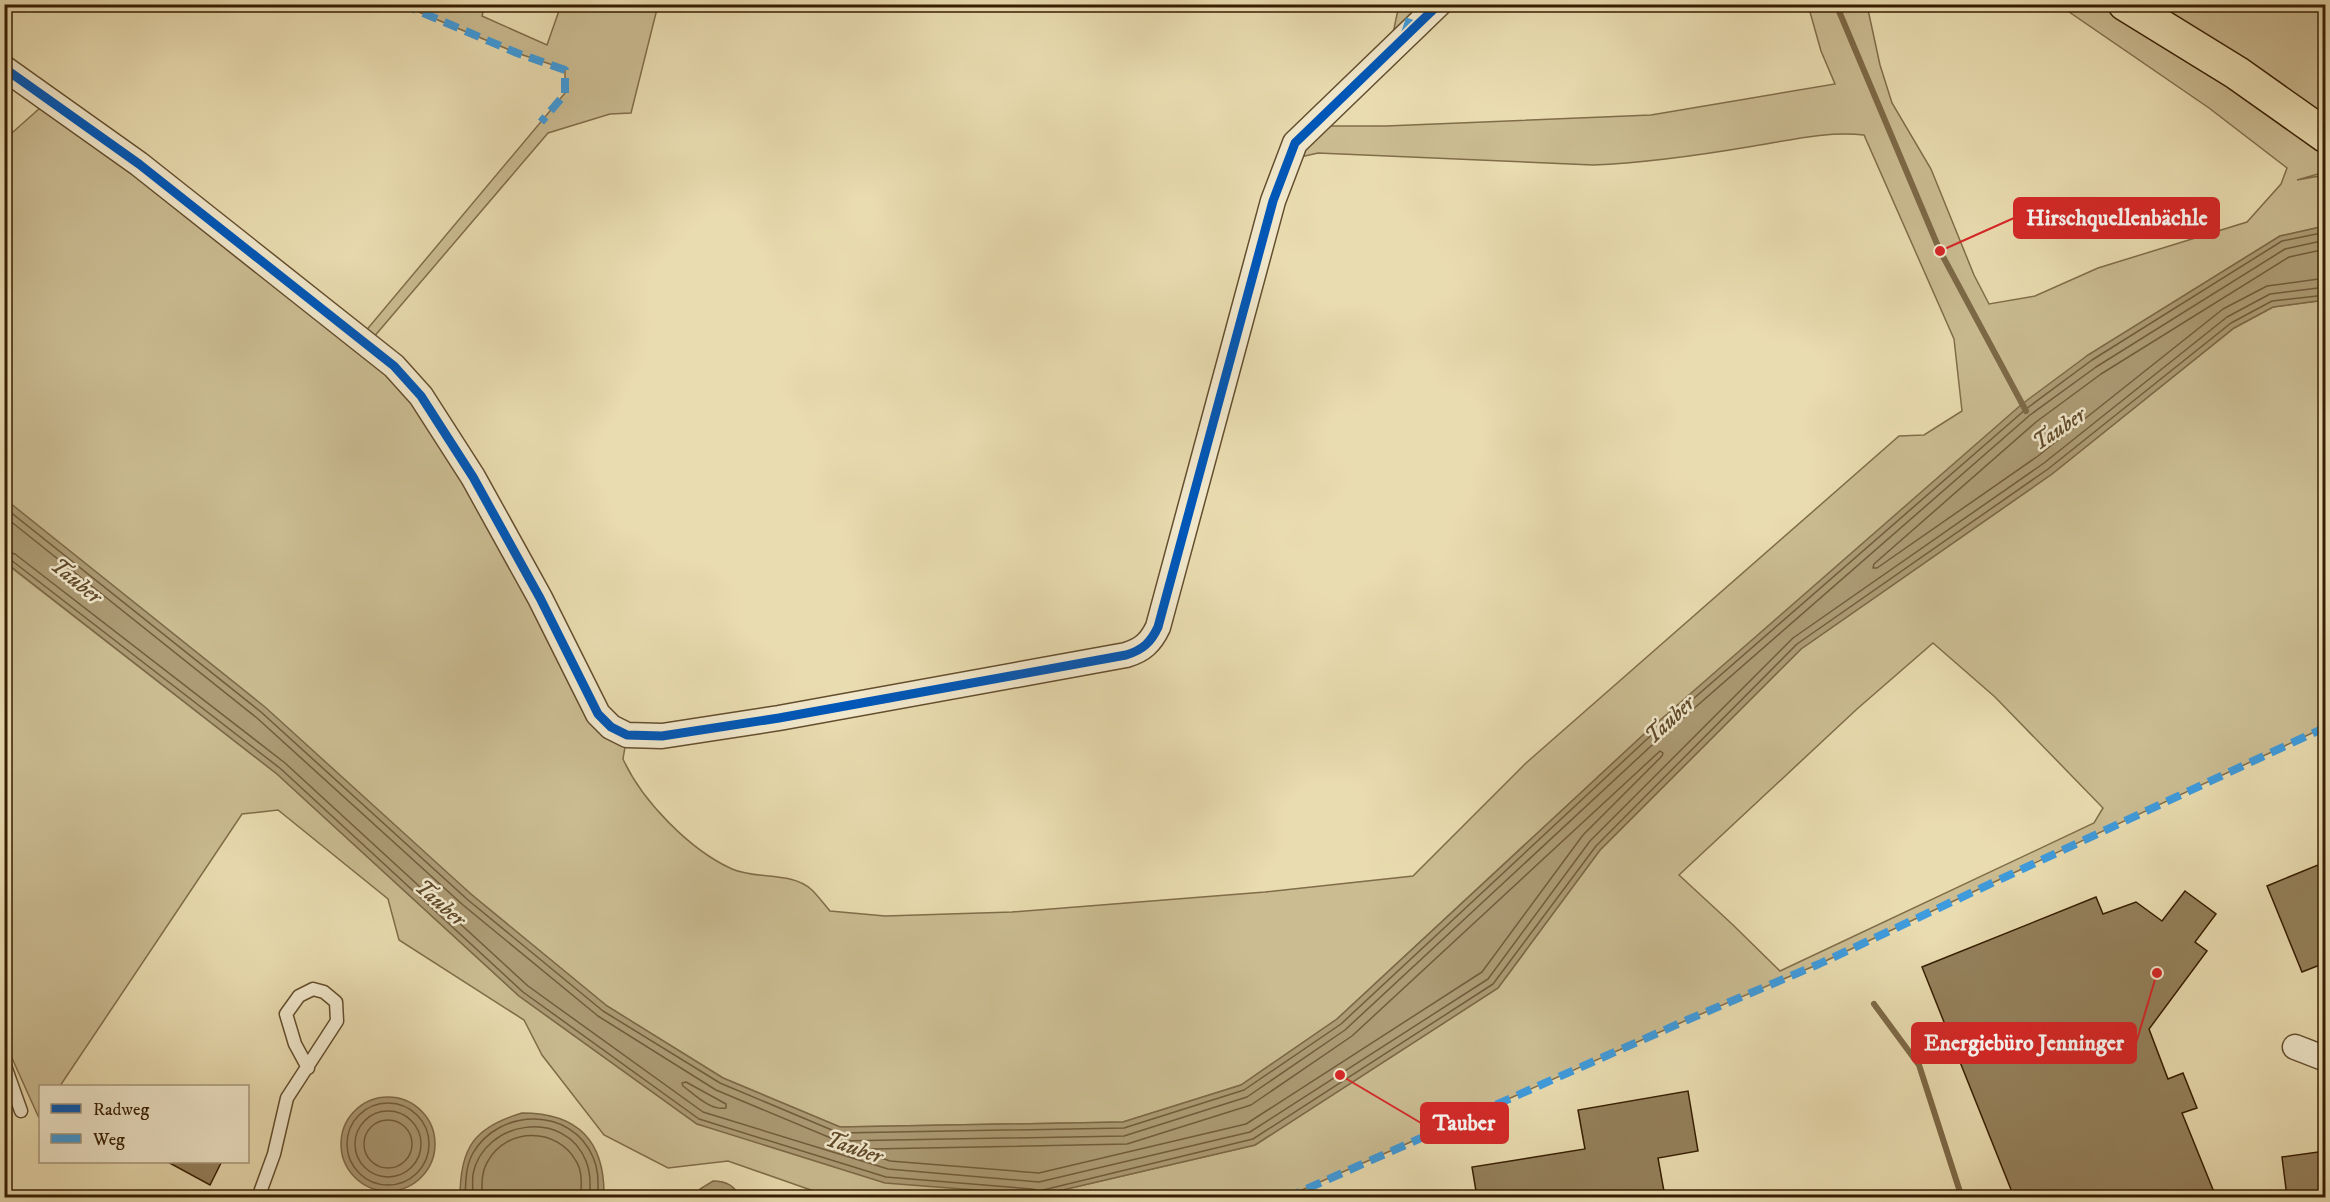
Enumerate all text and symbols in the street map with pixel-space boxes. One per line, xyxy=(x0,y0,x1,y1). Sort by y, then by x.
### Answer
callout: Hirschquellenbächle xyxy=(2014,198,2219,238)
text: Hirschquellenbächle xyxy=(2026,205,2208,232)
water label: Tauber xyxy=(2027,400,2093,457)
water label: Tauber xyxy=(45,552,109,611)
water label: Tauber xyxy=(1639,689,1702,750)
water label: Tauber xyxy=(409,874,473,934)
callout: Energiebüro Jenninger xyxy=(1912,1023,2136,1063)
text: Energiebüro Jenninger xyxy=(1924,1030,2125,1057)
legend xyxy=(39,1085,249,1163)
text: Radweg xyxy=(93,1099,149,1121)
callout: Tauber xyxy=(1421,1103,1508,1143)
text: Tauber xyxy=(1432,1110,1496,1137)
water label: Tauber xyxy=(822,1126,888,1171)
text: Weg xyxy=(92,1129,125,1151)

